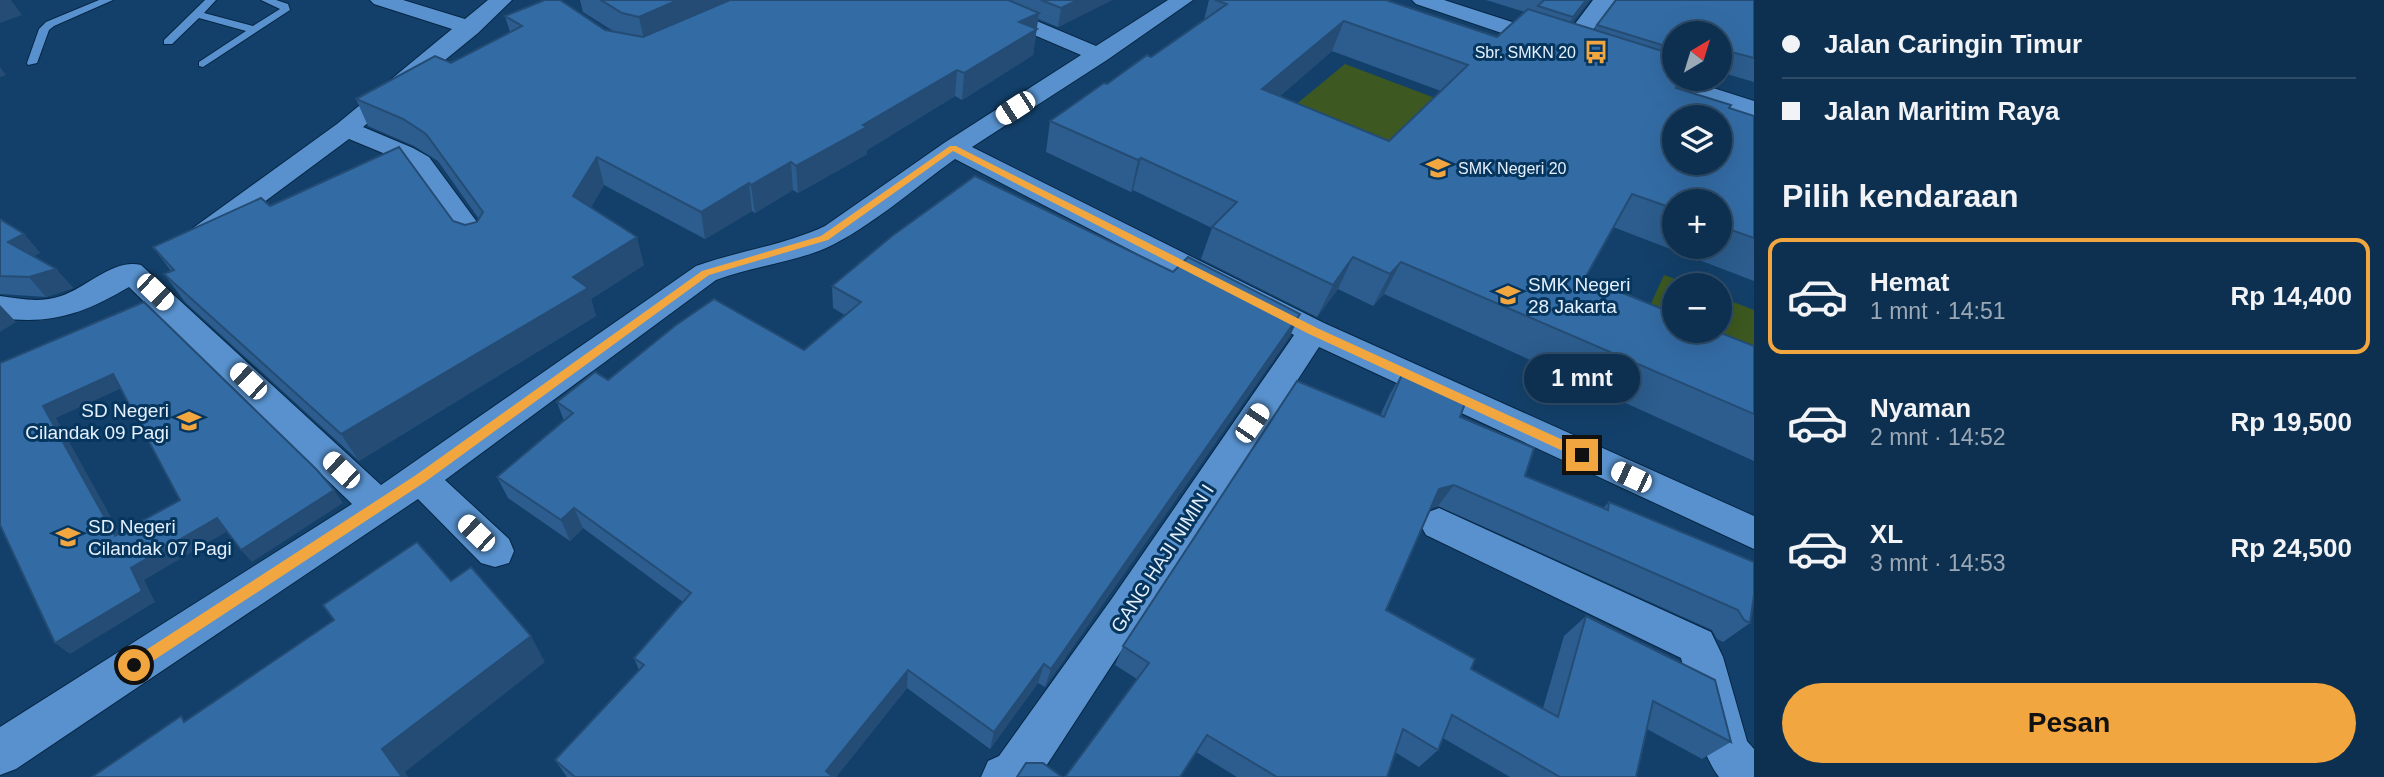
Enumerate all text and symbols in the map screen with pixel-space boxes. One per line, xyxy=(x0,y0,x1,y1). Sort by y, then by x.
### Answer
north arrow xyxy=(1662,21,1732,91)
map controls xyxy=(1662,21,1732,343)
text: Jalan Caringin Timur xyxy=(1824,29,2082,59)
bus stop icon: Sbr. SMKN 20 xyxy=(1582,38,1610,66)
place label: Sbr. SMKN 20 xyxy=(1475,44,1576,61)
car xyxy=(992,88,1039,128)
text: Jalan Maritim Raya xyxy=(1824,96,2060,126)
button: layers xyxy=(1662,105,1732,175)
school or university icon: SMK Negeri 20 xyxy=(1424,154,1452,182)
place label: SMK Negeri 20 xyxy=(1458,160,1567,177)
text: Pilih kendaraan xyxy=(1782,178,2019,214)
button: + xyxy=(1662,189,1732,259)
icon: car xyxy=(1786,265,1849,328)
text: Hemat xyxy=(1870,267,1949,297)
car xyxy=(133,270,178,314)
button: − xyxy=(1662,273,1732,343)
place label: SMK Negeri 28 Jakarta xyxy=(1528,274,1630,317)
school or university icon: SMK Negeri 28 Jakarta xyxy=(1494,281,1522,309)
text: Rp 14,400 xyxy=(2231,281,2352,311)
text: 1 mnt · 14:51 xyxy=(1870,298,2006,324)
callout: 1 mnt xyxy=(1524,354,1640,402)
car xyxy=(226,359,271,403)
text: 1 mnt xyxy=(1551,365,1613,391)
icon: car xyxy=(1786,391,1849,454)
text: Nyaman xyxy=(1870,393,1971,423)
place label: SD Negeri Cilandak 09 Pagi xyxy=(25,400,169,443)
car xyxy=(1232,400,1273,446)
school or university icon: SD Negeri Cilandak 09 Pagi xyxy=(175,407,203,435)
text: Rp 19,500 xyxy=(2231,407,2352,437)
text: 2 mnt · 14:52 xyxy=(1870,424,2006,450)
route end xyxy=(1566,439,1598,471)
car xyxy=(319,448,364,492)
car xyxy=(1608,459,1655,495)
street label: GANG HAJI NIMIN I xyxy=(1107,480,1218,636)
car xyxy=(454,511,499,555)
place label: SD Negeri Cilandak 07 Pagi xyxy=(88,516,232,559)
icon: car xyxy=(1786,517,1849,580)
text: XL xyxy=(1870,519,1903,549)
school or university icon: SD Negeri Cilandak 07 Pagi xyxy=(54,523,82,551)
text: Rp 24,500 xyxy=(2231,533,2352,563)
text: 3 mnt · 14:53 xyxy=(1870,550,2006,576)
route start xyxy=(118,649,150,681)
button: Pesan xyxy=(1782,683,2356,763)

